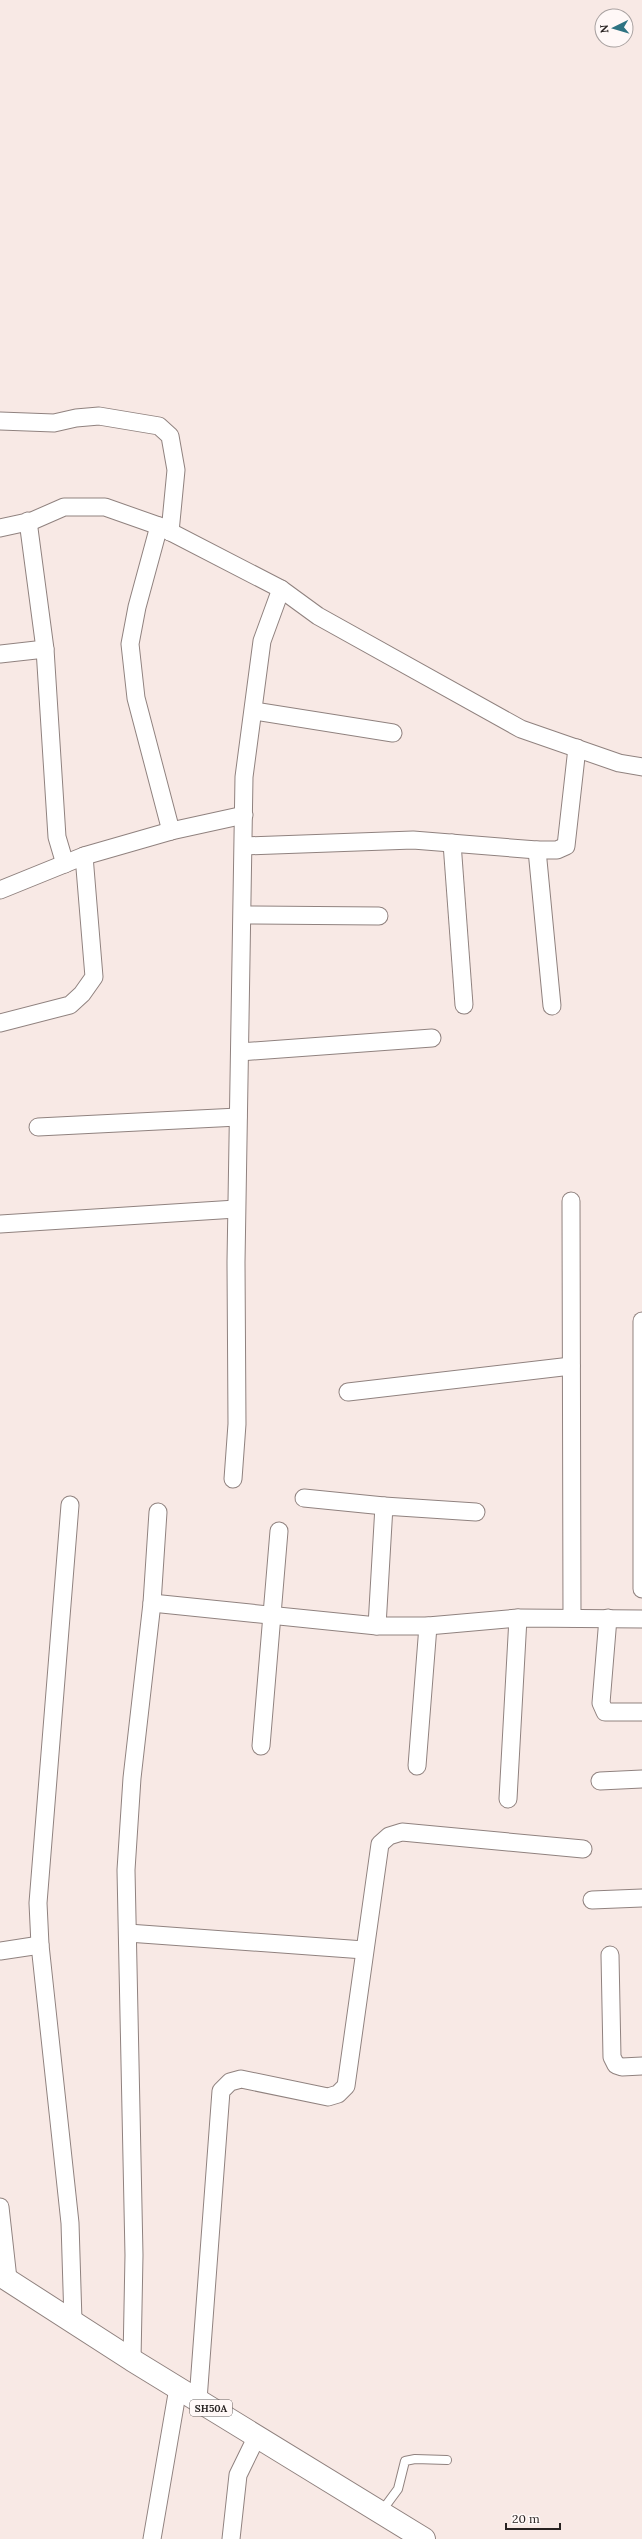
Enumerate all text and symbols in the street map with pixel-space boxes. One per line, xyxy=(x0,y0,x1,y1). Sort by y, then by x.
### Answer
north arrow xyxy=(594,8,634,48)
text: N xyxy=(597,24,611,34)
road number: SH50A xyxy=(190,2400,232,2416)
scale bar xyxy=(506,2505,560,2531)
text: 20 m xyxy=(512,2511,540,2526)

